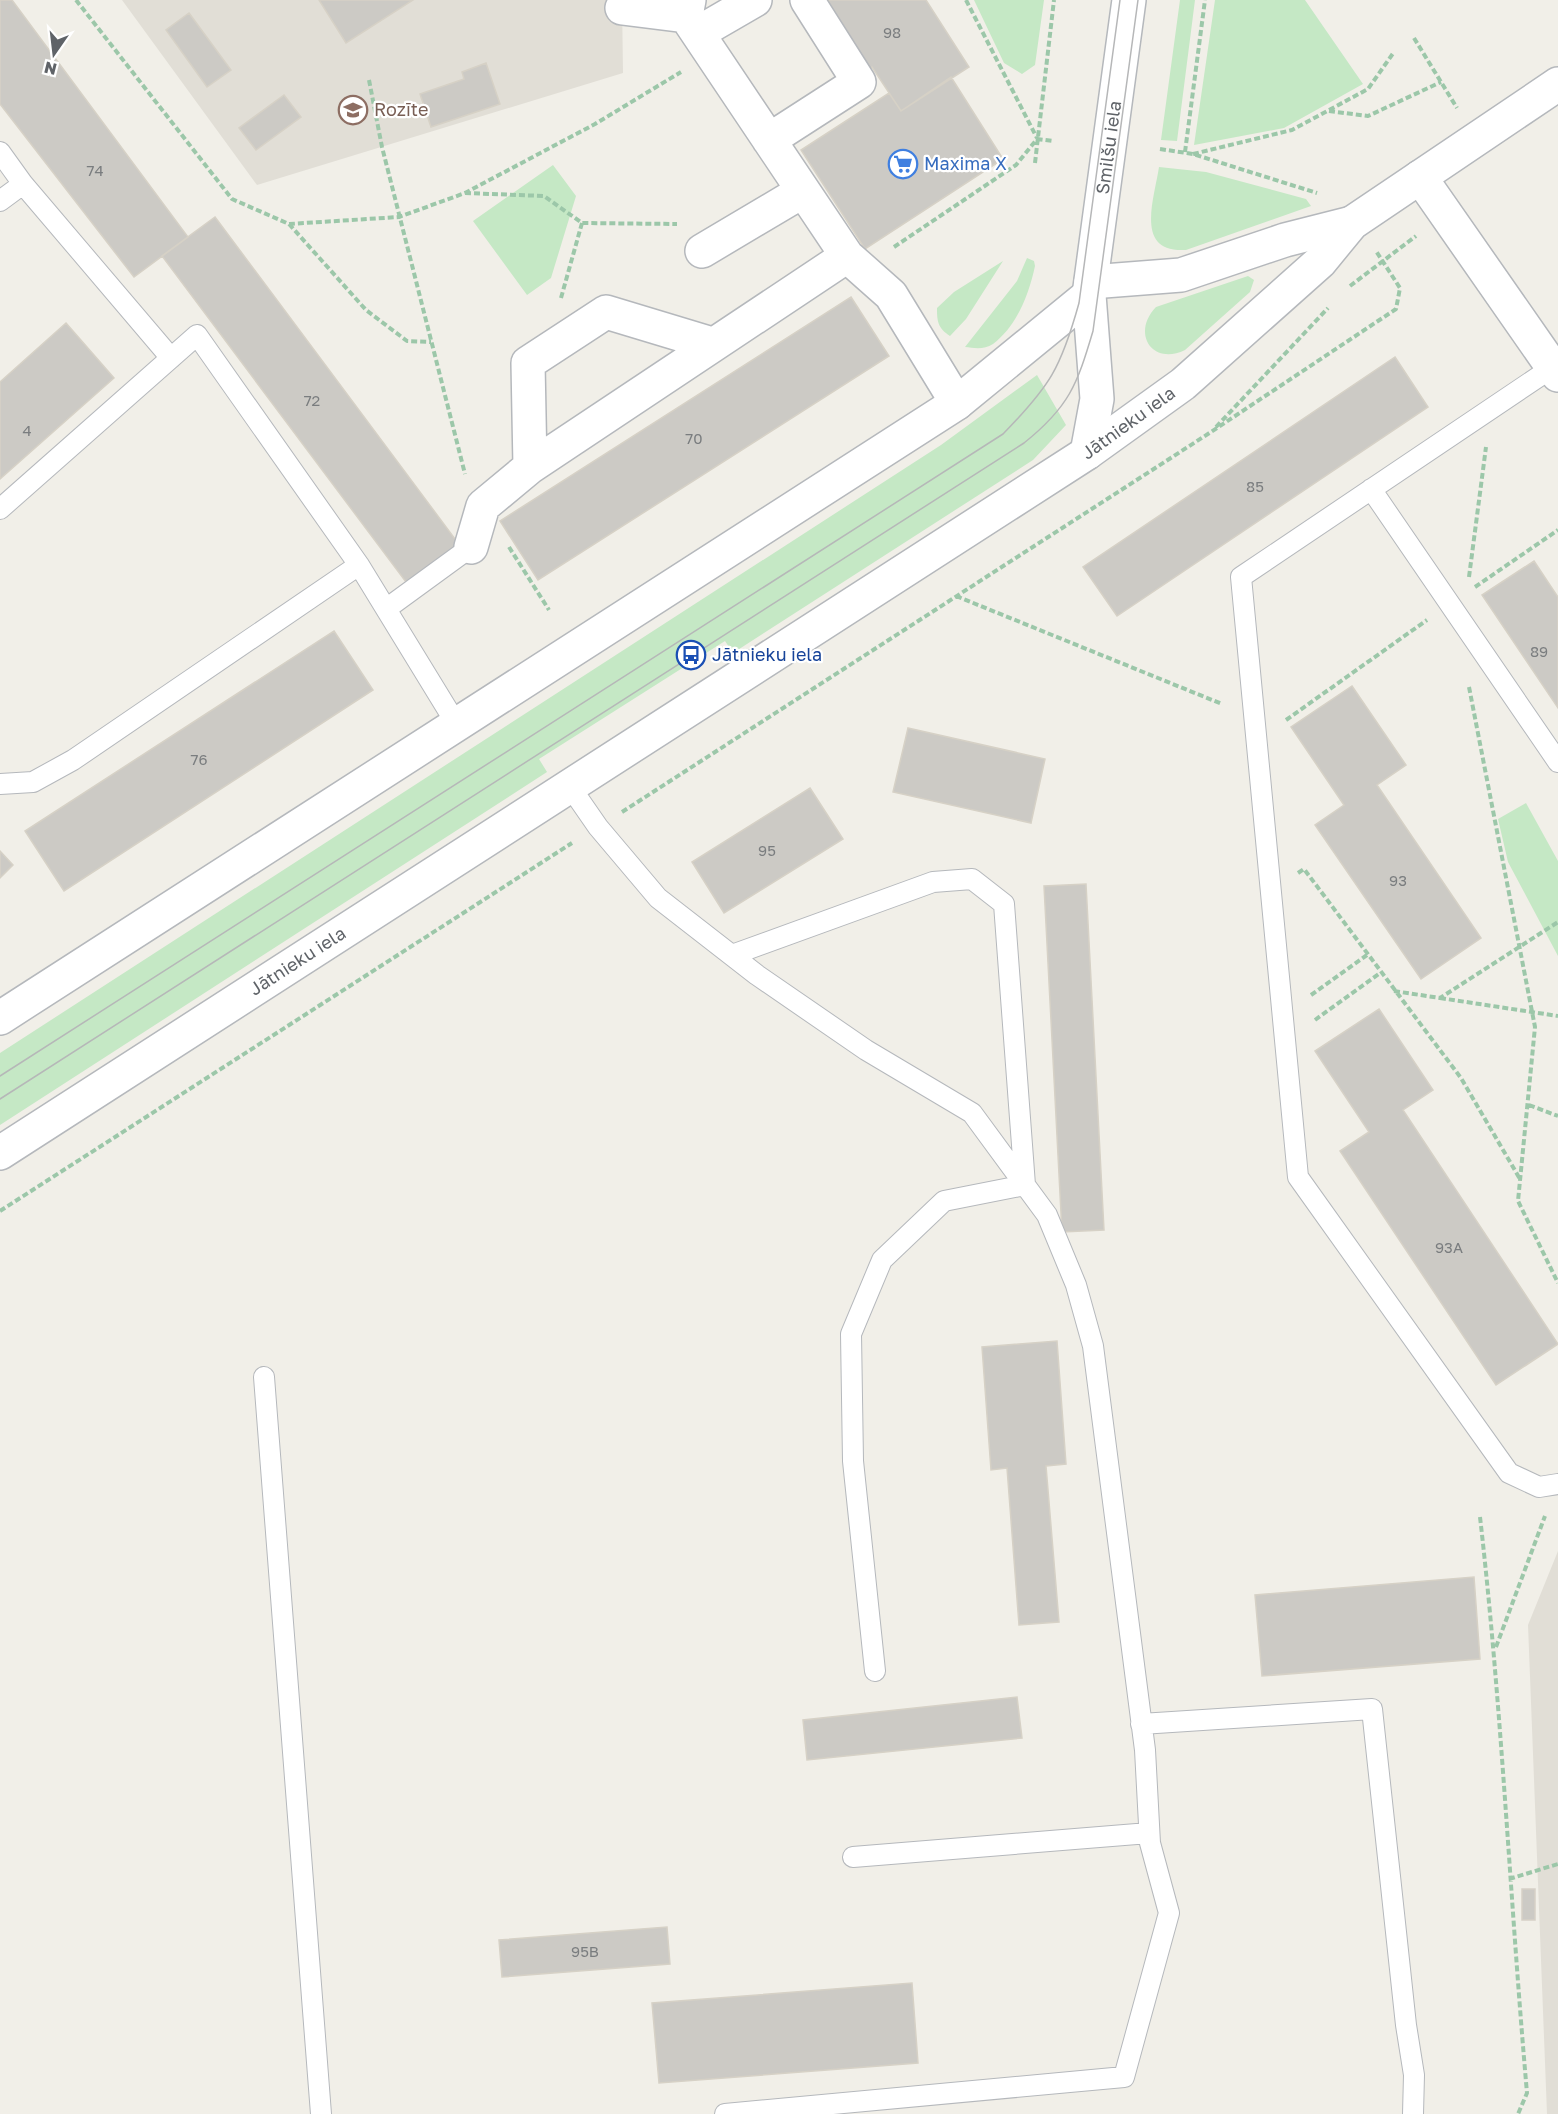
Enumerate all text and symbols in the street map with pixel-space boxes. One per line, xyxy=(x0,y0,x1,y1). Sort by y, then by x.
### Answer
house number: 98 xyxy=(883,23,901,41)
north arrow xyxy=(24,24,84,84)
text: N xyxy=(42,57,59,80)
school or university icon: Rozīte xyxy=(337,94,369,126)
place label: Rozīte xyxy=(374,98,429,120)
street label: Smilšu iela xyxy=(1091,99,1125,196)
supermarket icon: Maxima X xyxy=(887,148,919,180)
place label: Maxima X xyxy=(924,152,1007,174)
house number: 74 xyxy=(86,161,104,179)
street label: Jātnieku iela xyxy=(1077,381,1179,463)
house number: 72 xyxy=(304,391,320,409)
house number: 4 xyxy=(22,421,32,439)
house number: 70 xyxy=(685,429,703,447)
house number: 85 xyxy=(1246,477,1264,495)
bus stop icon: Jātnieku iela xyxy=(675,639,707,671)
house number: 89 xyxy=(1530,642,1548,660)
place label: Jātnieku iela xyxy=(712,643,822,665)
house number: 76 xyxy=(190,750,208,768)
house number: 95 xyxy=(758,841,776,859)
house number: 93 xyxy=(1389,871,1407,889)
street label: Jātnieku iela xyxy=(245,921,349,1000)
house number: 93A xyxy=(1435,1238,1463,1256)
house number: 95B xyxy=(571,1942,599,1960)

